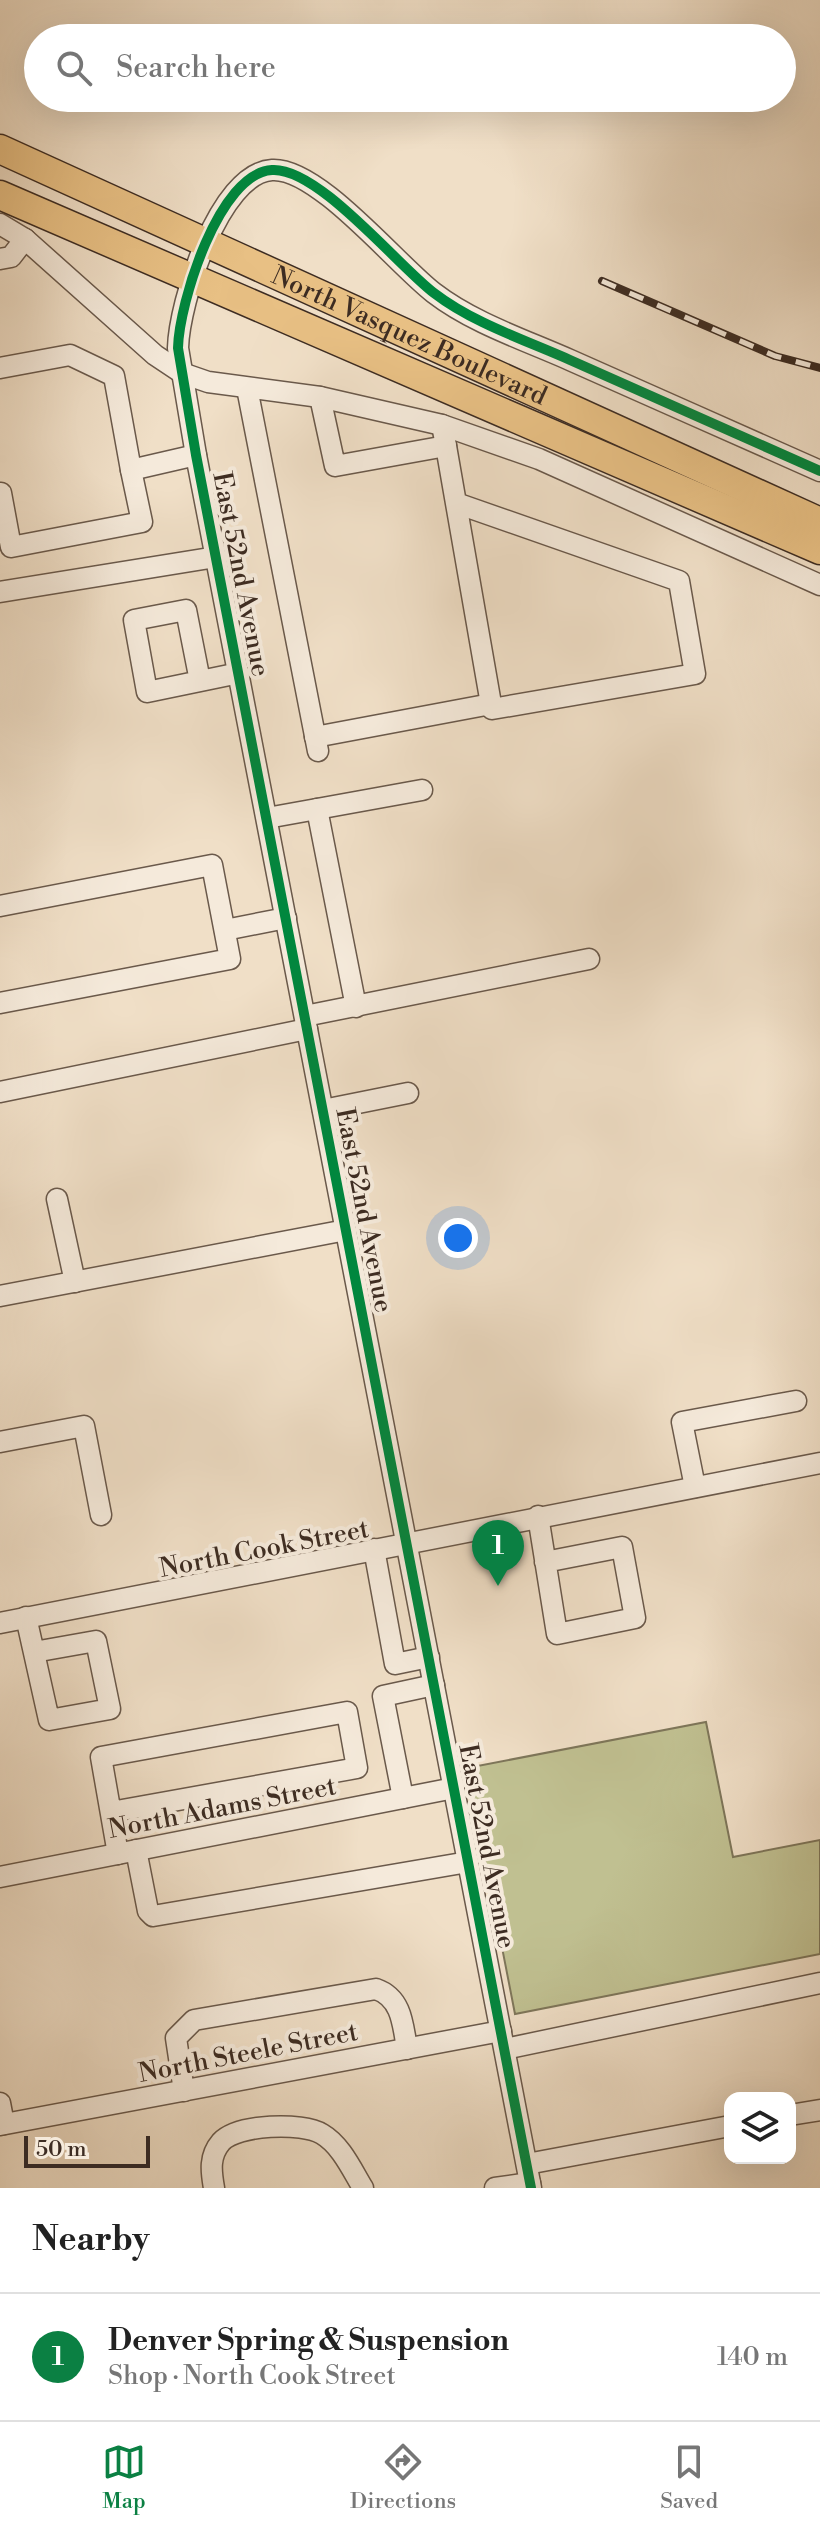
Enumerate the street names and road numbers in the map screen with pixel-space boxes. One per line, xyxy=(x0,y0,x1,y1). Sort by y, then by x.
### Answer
street label: North Vasquez Boulevard xyxy=(266,260,552,413)
street label: East 52nd Avenue xyxy=(205,469,277,679)
street label: East 52nd Avenue xyxy=(328,1105,400,1315)
street label: North Cook Street xyxy=(157,1513,372,1585)
street label: East 52nd Avenue xyxy=(451,1741,523,1951)
street label: North Adams Street xyxy=(106,1770,339,1846)
street label: North Steele Street xyxy=(136,2016,361,2090)

